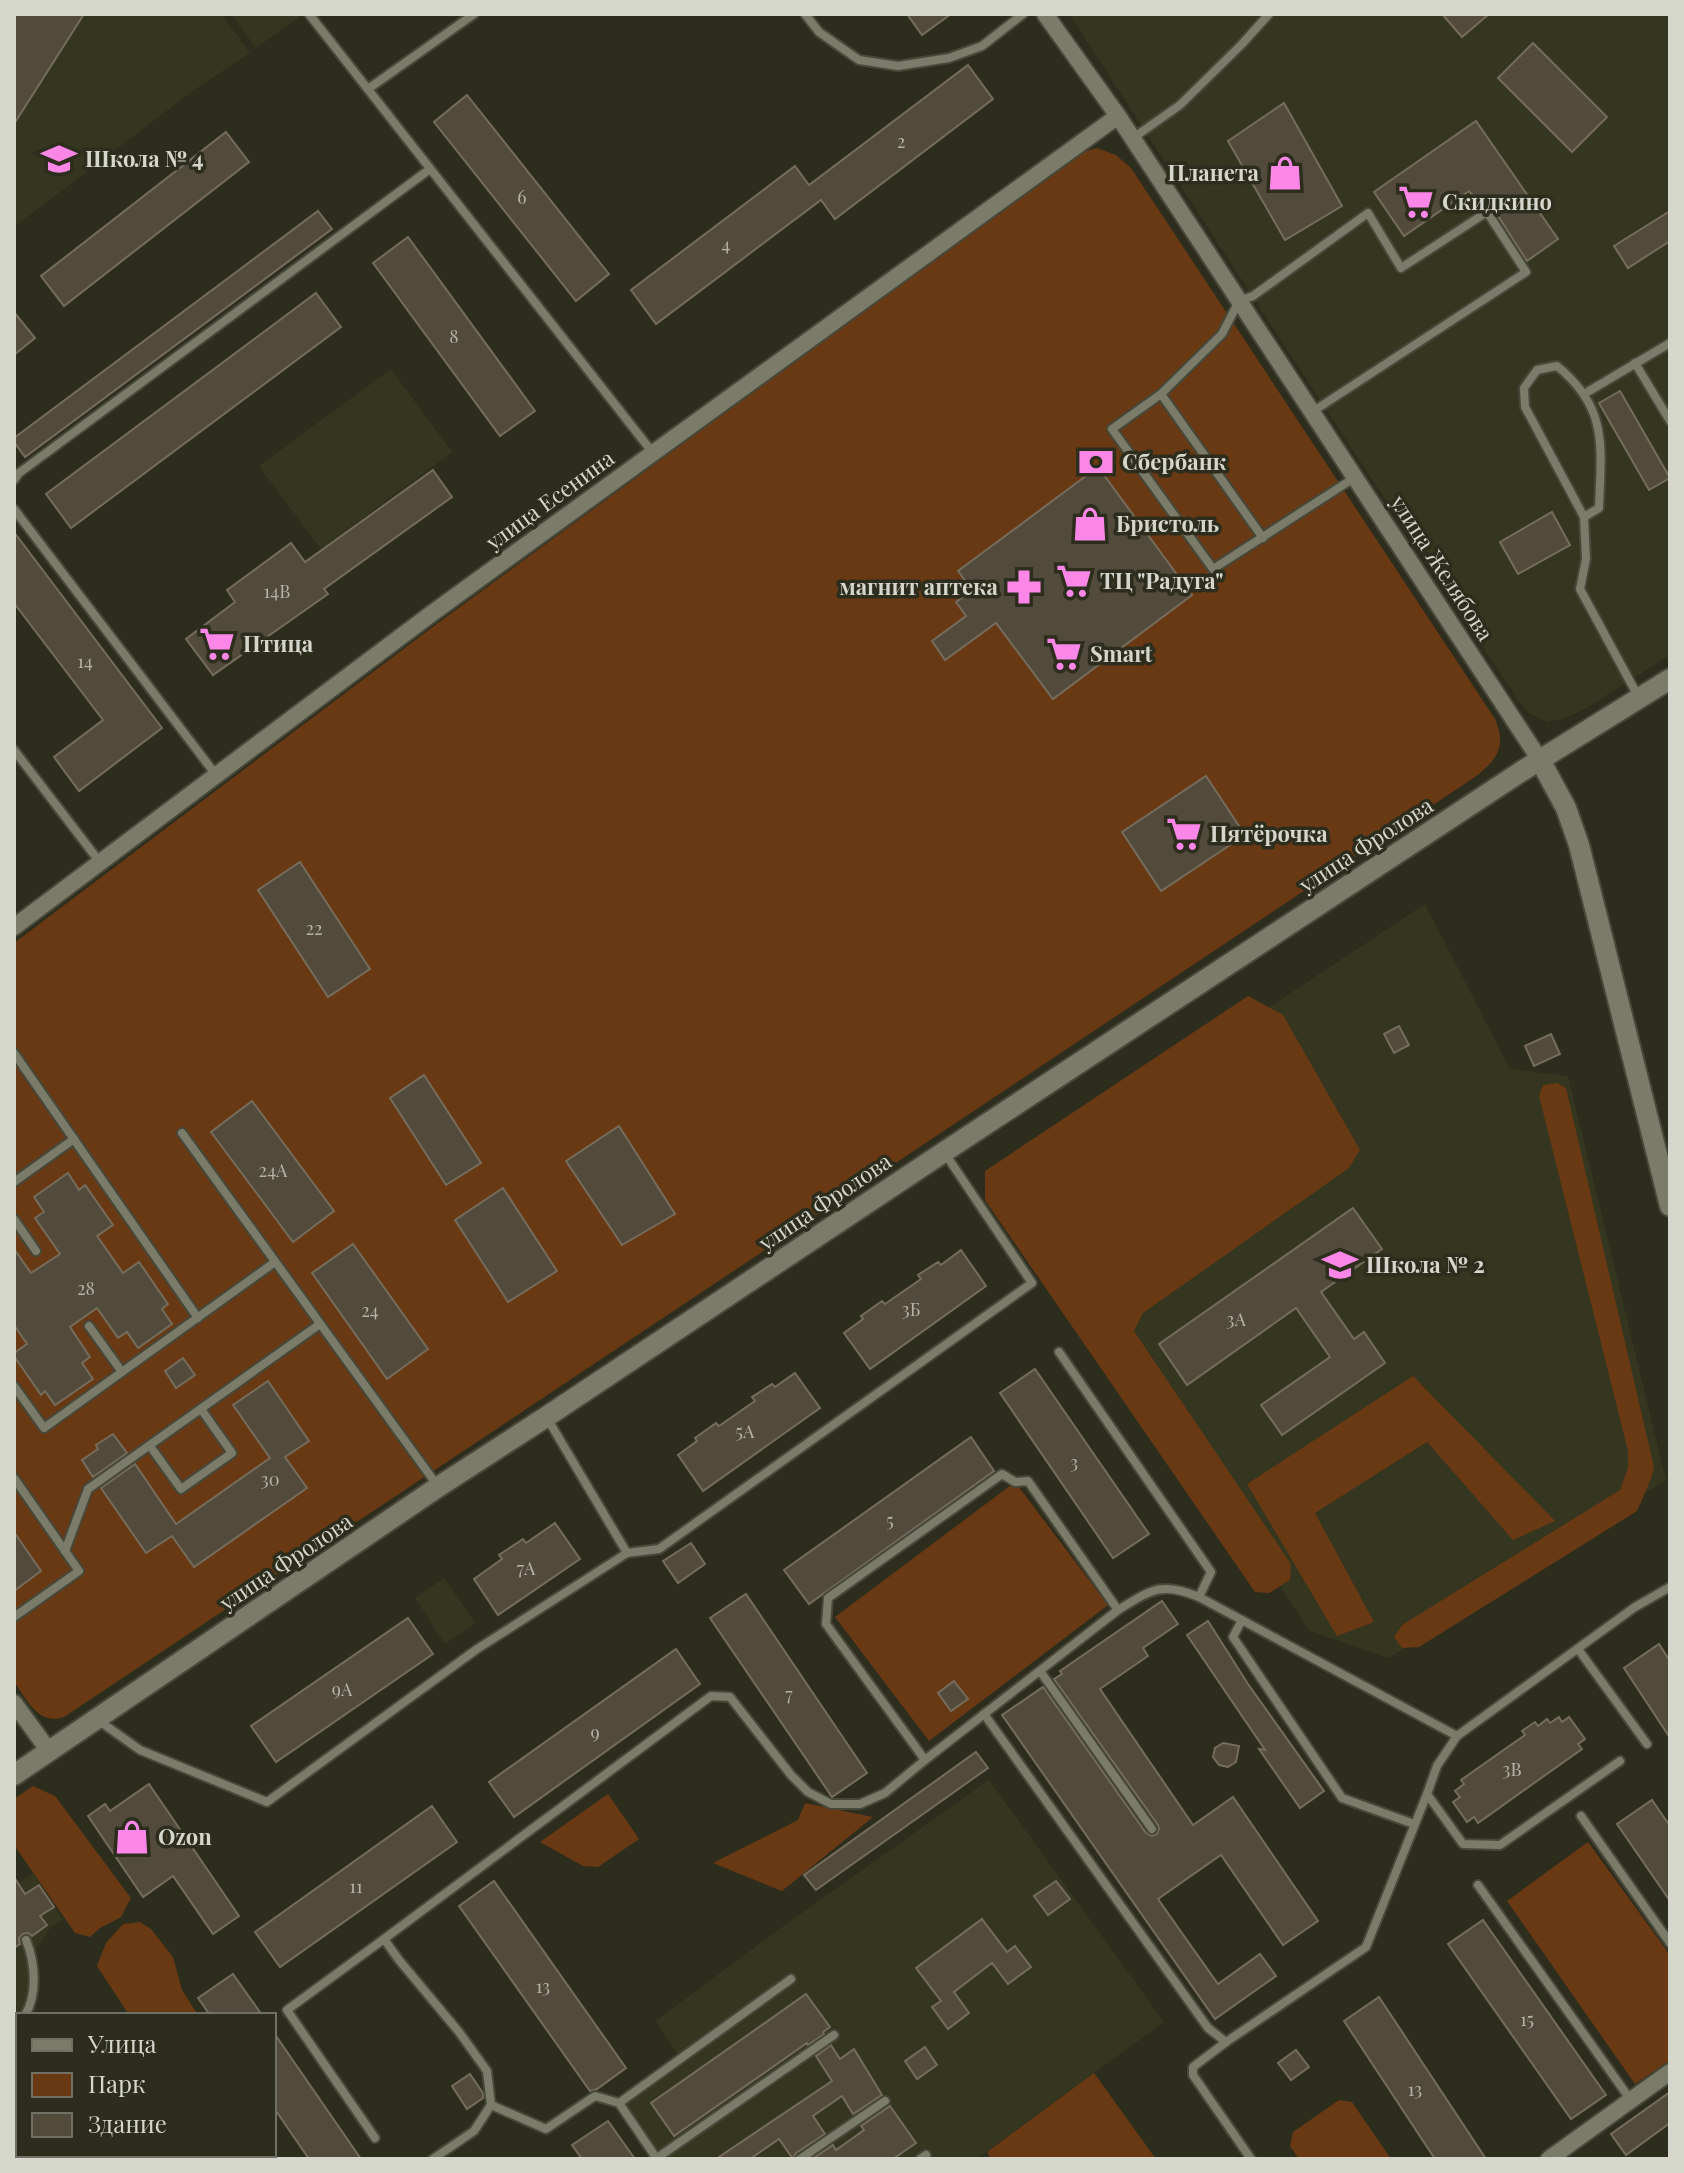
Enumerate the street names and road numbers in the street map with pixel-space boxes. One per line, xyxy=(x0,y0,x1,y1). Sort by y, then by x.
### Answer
street label: улица Есенина xyxy=(478,442,620,557)
street label: улица Желябова xyxy=(1384,488,1501,646)
street label: улица Фролова xyxy=(1292,790,1438,899)
street label: улица Фролова xyxy=(751,1146,897,1257)
street label: улица Фролова xyxy=(212,1506,358,1617)

